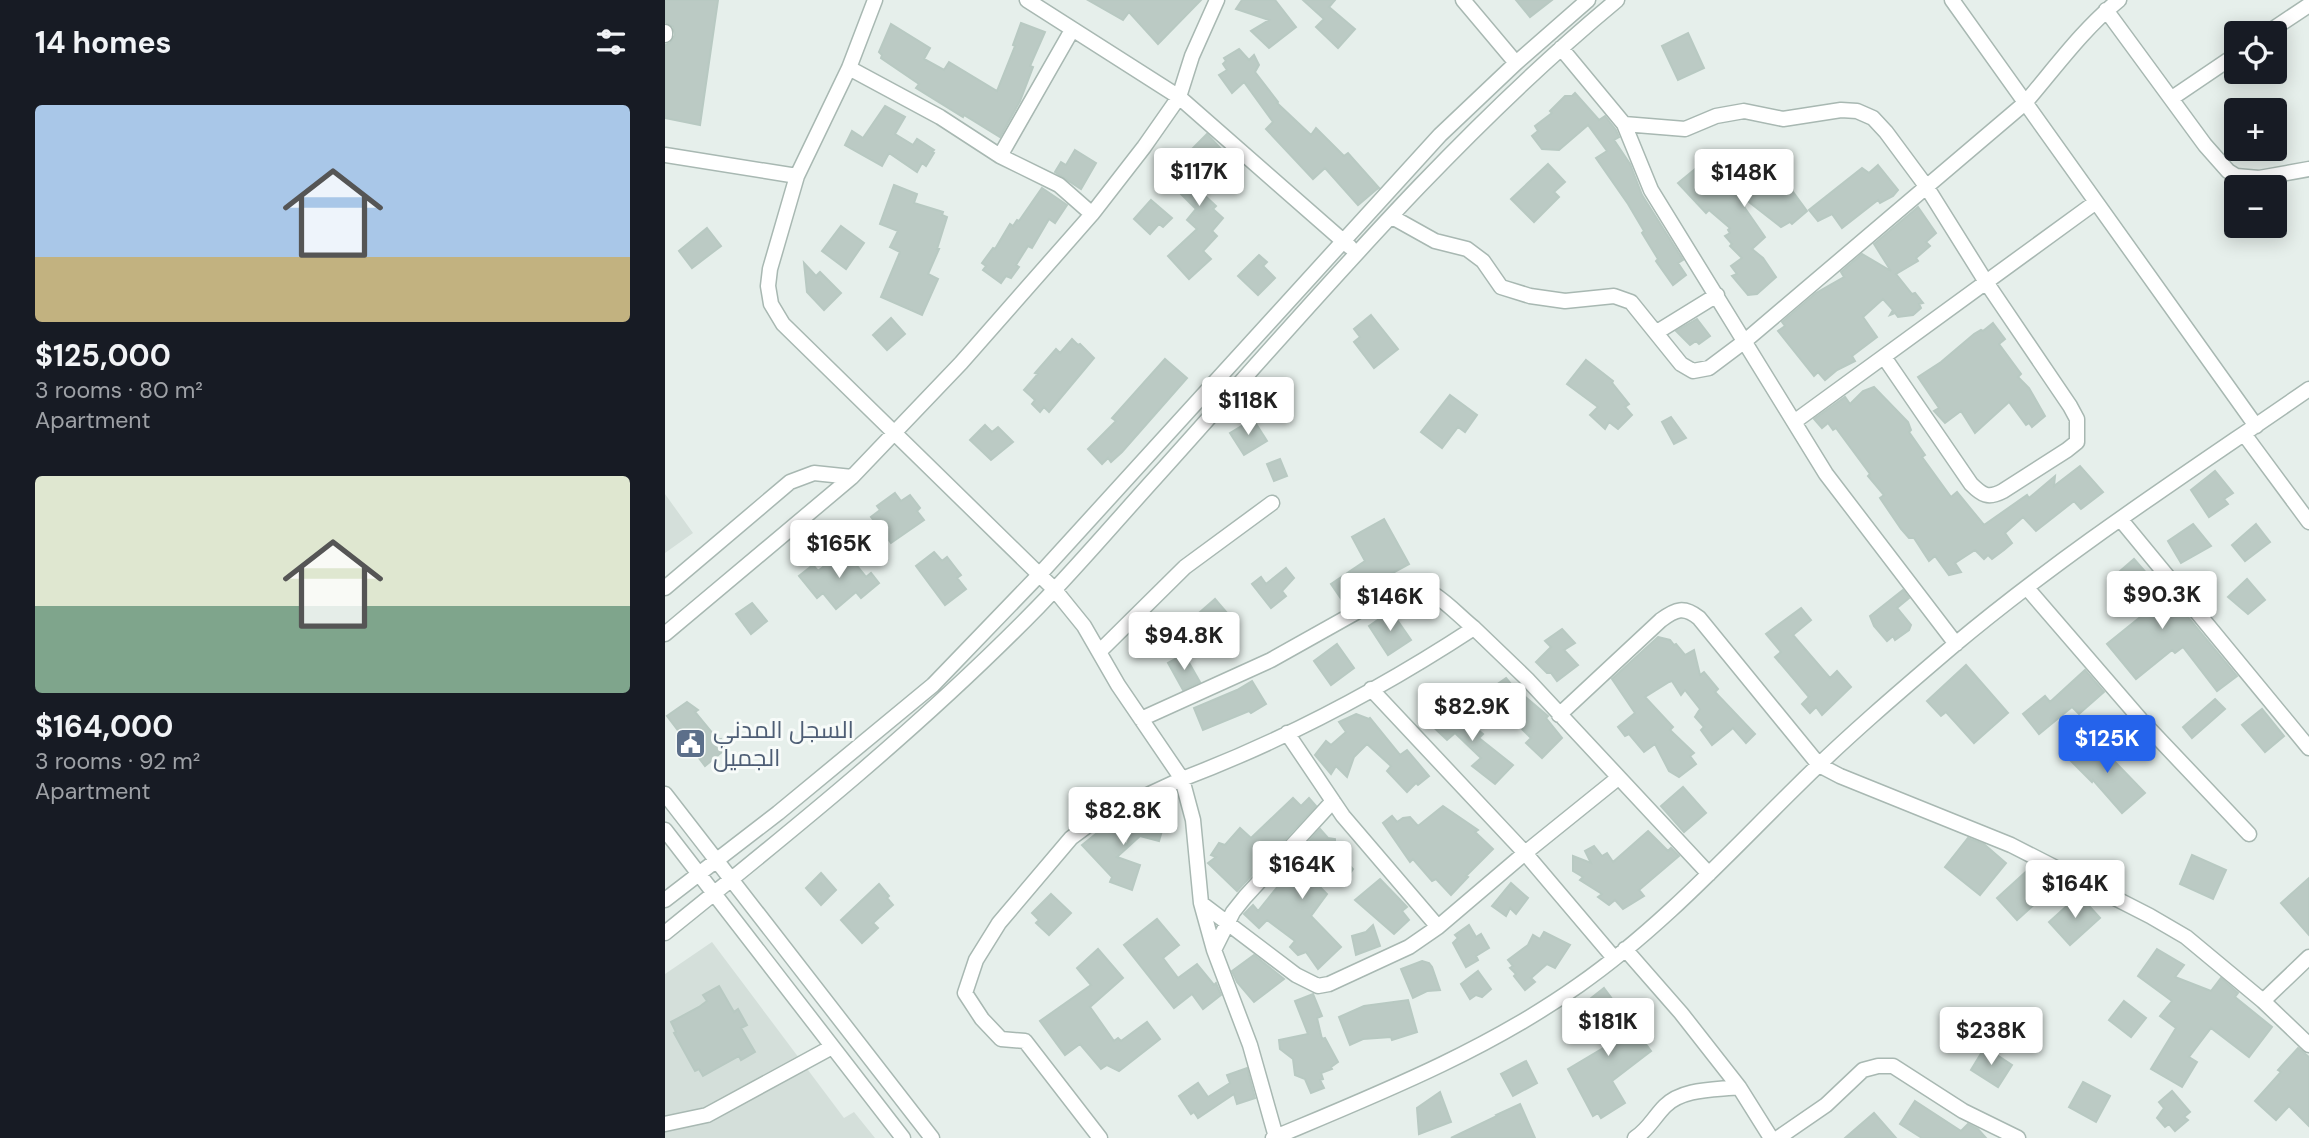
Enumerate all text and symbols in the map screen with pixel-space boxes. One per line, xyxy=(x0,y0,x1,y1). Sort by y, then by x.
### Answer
map controls xyxy=(2224,21,2287,238)
button: locate xyxy=(2224,21,2287,84)
text: 14 homes xyxy=(35,23,172,62)
icon: filters xyxy=(592,23,630,61)
button: + xyxy=(2224,98,2287,161)
pin: $117K xyxy=(1150,148,1248,208)
icon: home xyxy=(270,150,396,276)
pin: $148K xyxy=(1695,150,1793,209)
text: $117K xyxy=(1170,156,1228,186)
text: $148K xyxy=(1711,157,1777,187)
button: − xyxy=(2224,175,2287,238)
text: $125,000 xyxy=(35,336,171,375)
text: 3 rooms · 80 m² xyxy=(35,375,203,405)
pin: $118K xyxy=(1199,378,1297,437)
text: $118K xyxy=(1218,385,1278,415)
text: Apartment xyxy=(35,405,150,435)
pin: $165K xyxy=(790,520,888,580)
icon: home xyxy=(270,521,396,647)
text: $165K xyxy=(806,528,872,558)
pin: $90.3K xyxy=(2105,572,2219,631)
pin: $146K xyxy=(1341,574,1439,633)
text: $90.3K xyxy=(2123,579,2201,609)
text: $146K xyxy=(1357,581,1423,611)
pin: $94.8K xyxy=(1127,612,1241,672)
text: $94.8K xyxy=(1145,620,1223,650)
pin: $82.9K xyxy=(1415,684,1529,743)
text: $82.9K xyxy=(1434,691,1510,721)
text: $164,000 xyxy=(35,707,173,746)
place label: السجل المدني الجميل xyxy=(713,714,854,773)
pin: $125K xyxy=(2058,716,2156,775)
text: $125K xyxy=(2075,723,2139,753)
public building icon: السجل المدني الجميل xyxy=(673,727,707,761)
text: 3 rooms · 92 m² xyxy=(35,746,200,776)
text: Apartment xyxy=(35,776,150,806)
pin: $82.8K xyxy=(1066,788,1180,847)
text: $82.8K xyxy=(1085,795,1161,825)
pin: $164K xyxy=(1253,842,1351,901)
text: $164K xyxy=(1269,849,1335,879)
pin: $164K xyxy=(2026,860,2124,920)
text: $164K xyxy=(2042,868,2108,898)
pin: $181K xyxy=(1559,998,1657,1058)
text: $181K xyxy=(1578,1006,1638,1036)
pin: $238K xyxy=(1942,1007,2040,1067)
text: $238K xyxy=(1956,1015,2026,1045)

